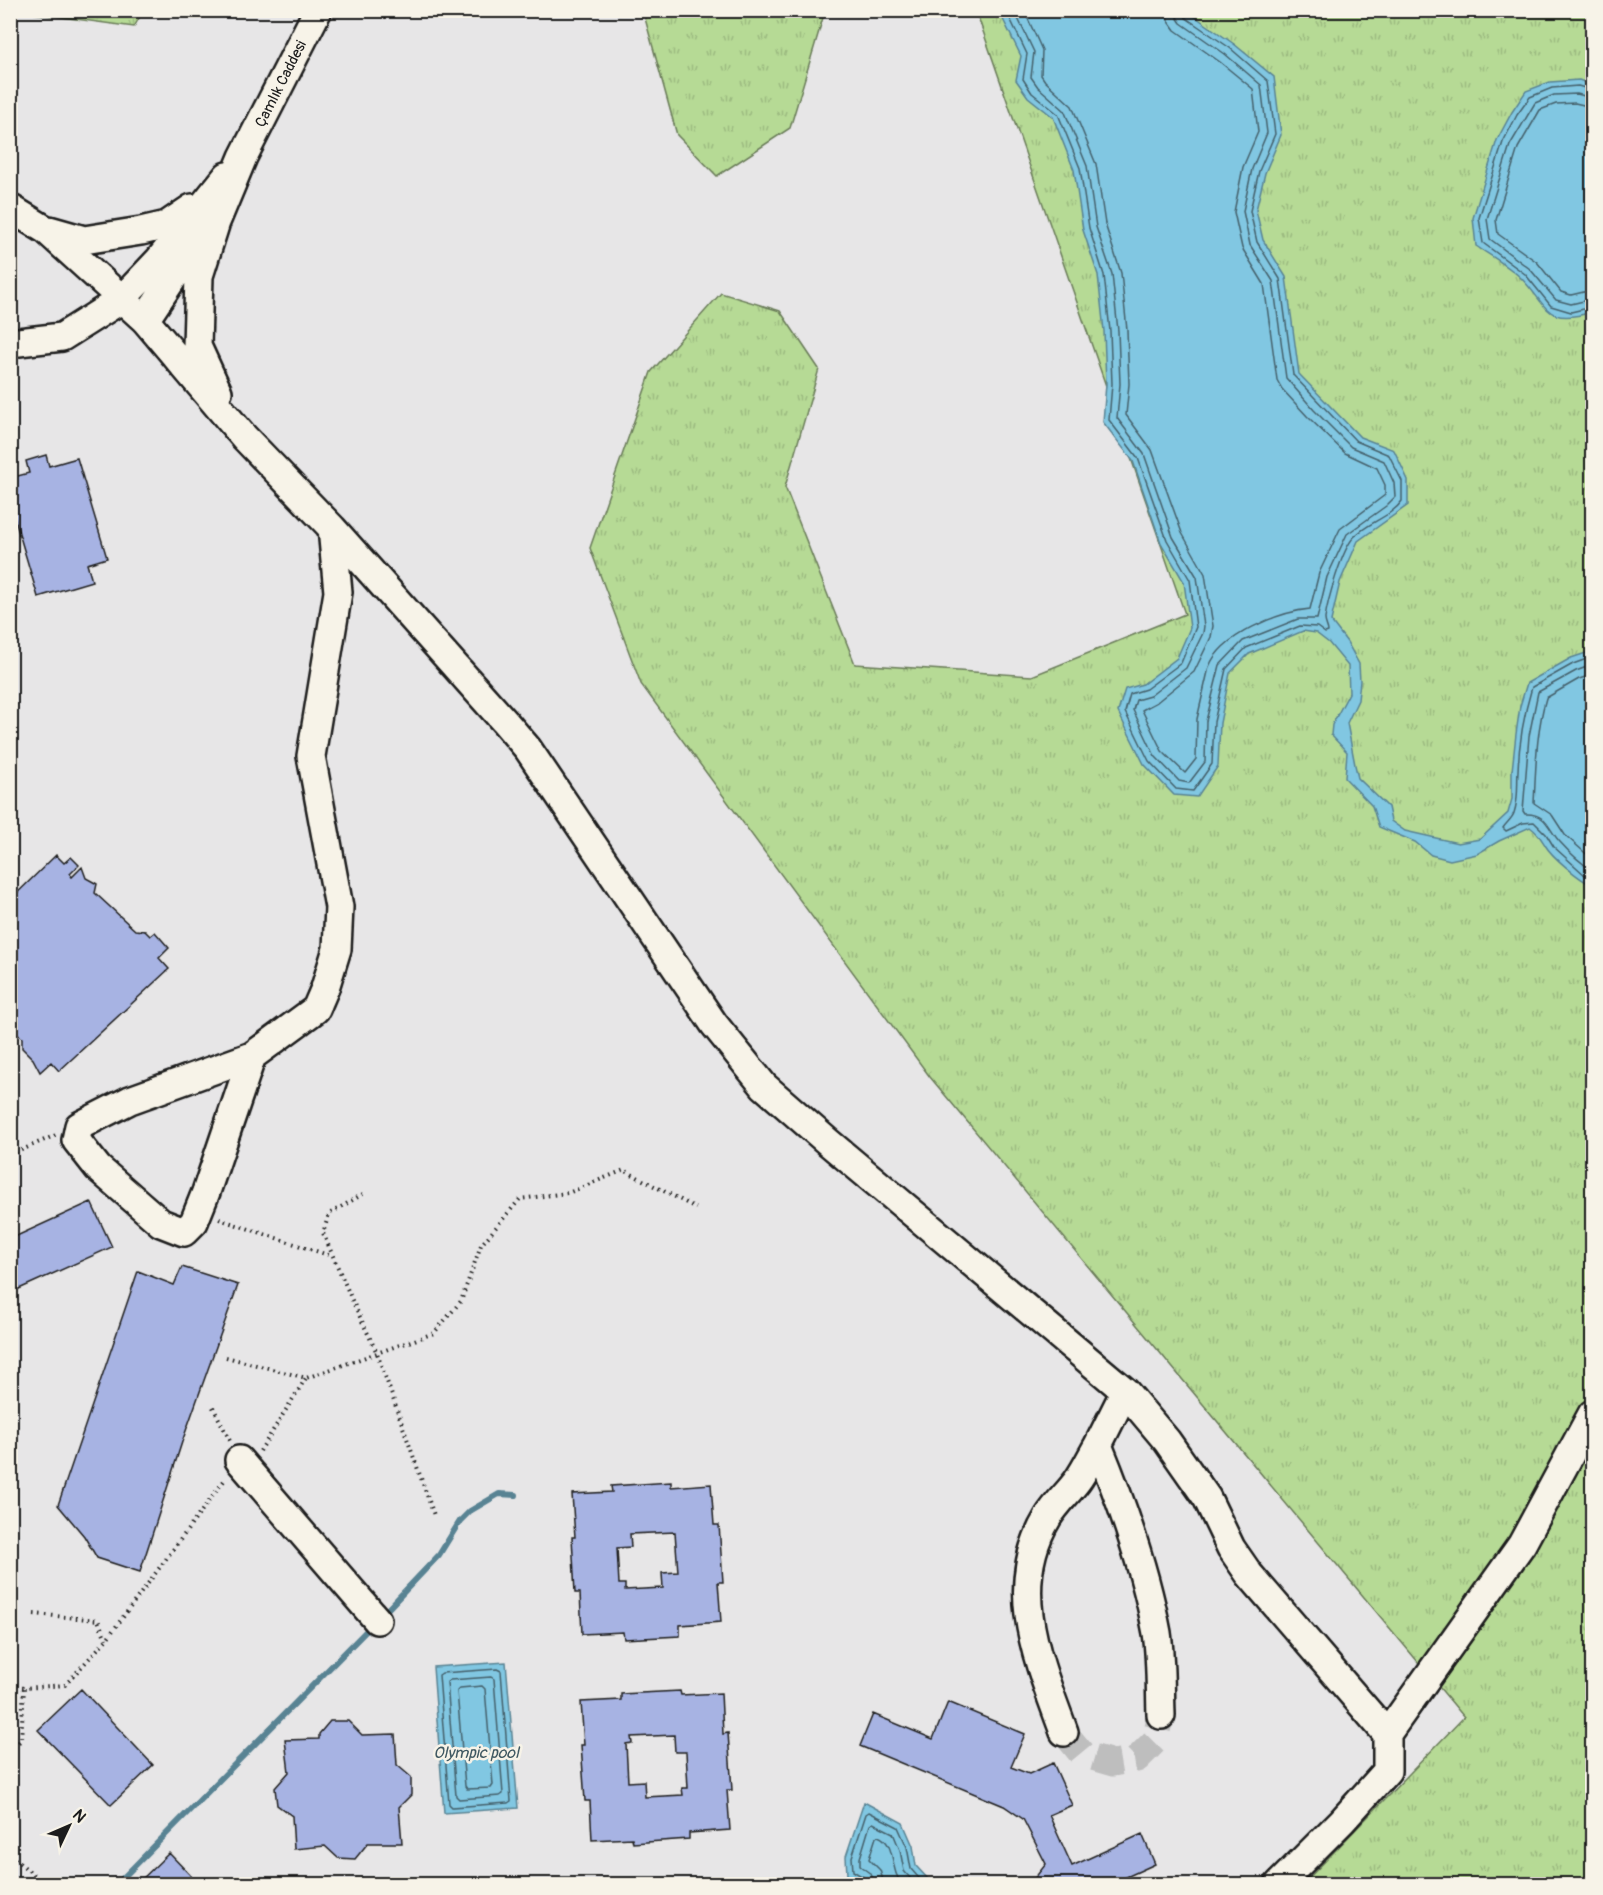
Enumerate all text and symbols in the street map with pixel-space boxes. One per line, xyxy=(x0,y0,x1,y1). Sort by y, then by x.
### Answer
street label: Çamlık Caddesi xyxy=(251,37,311,130)
water label: Olympic pool xyxy=(433,1743,521,1763)
north arrow xyxy=(39,1796,99,1856)
text: N xyxy=(68,1805,90,1827)

